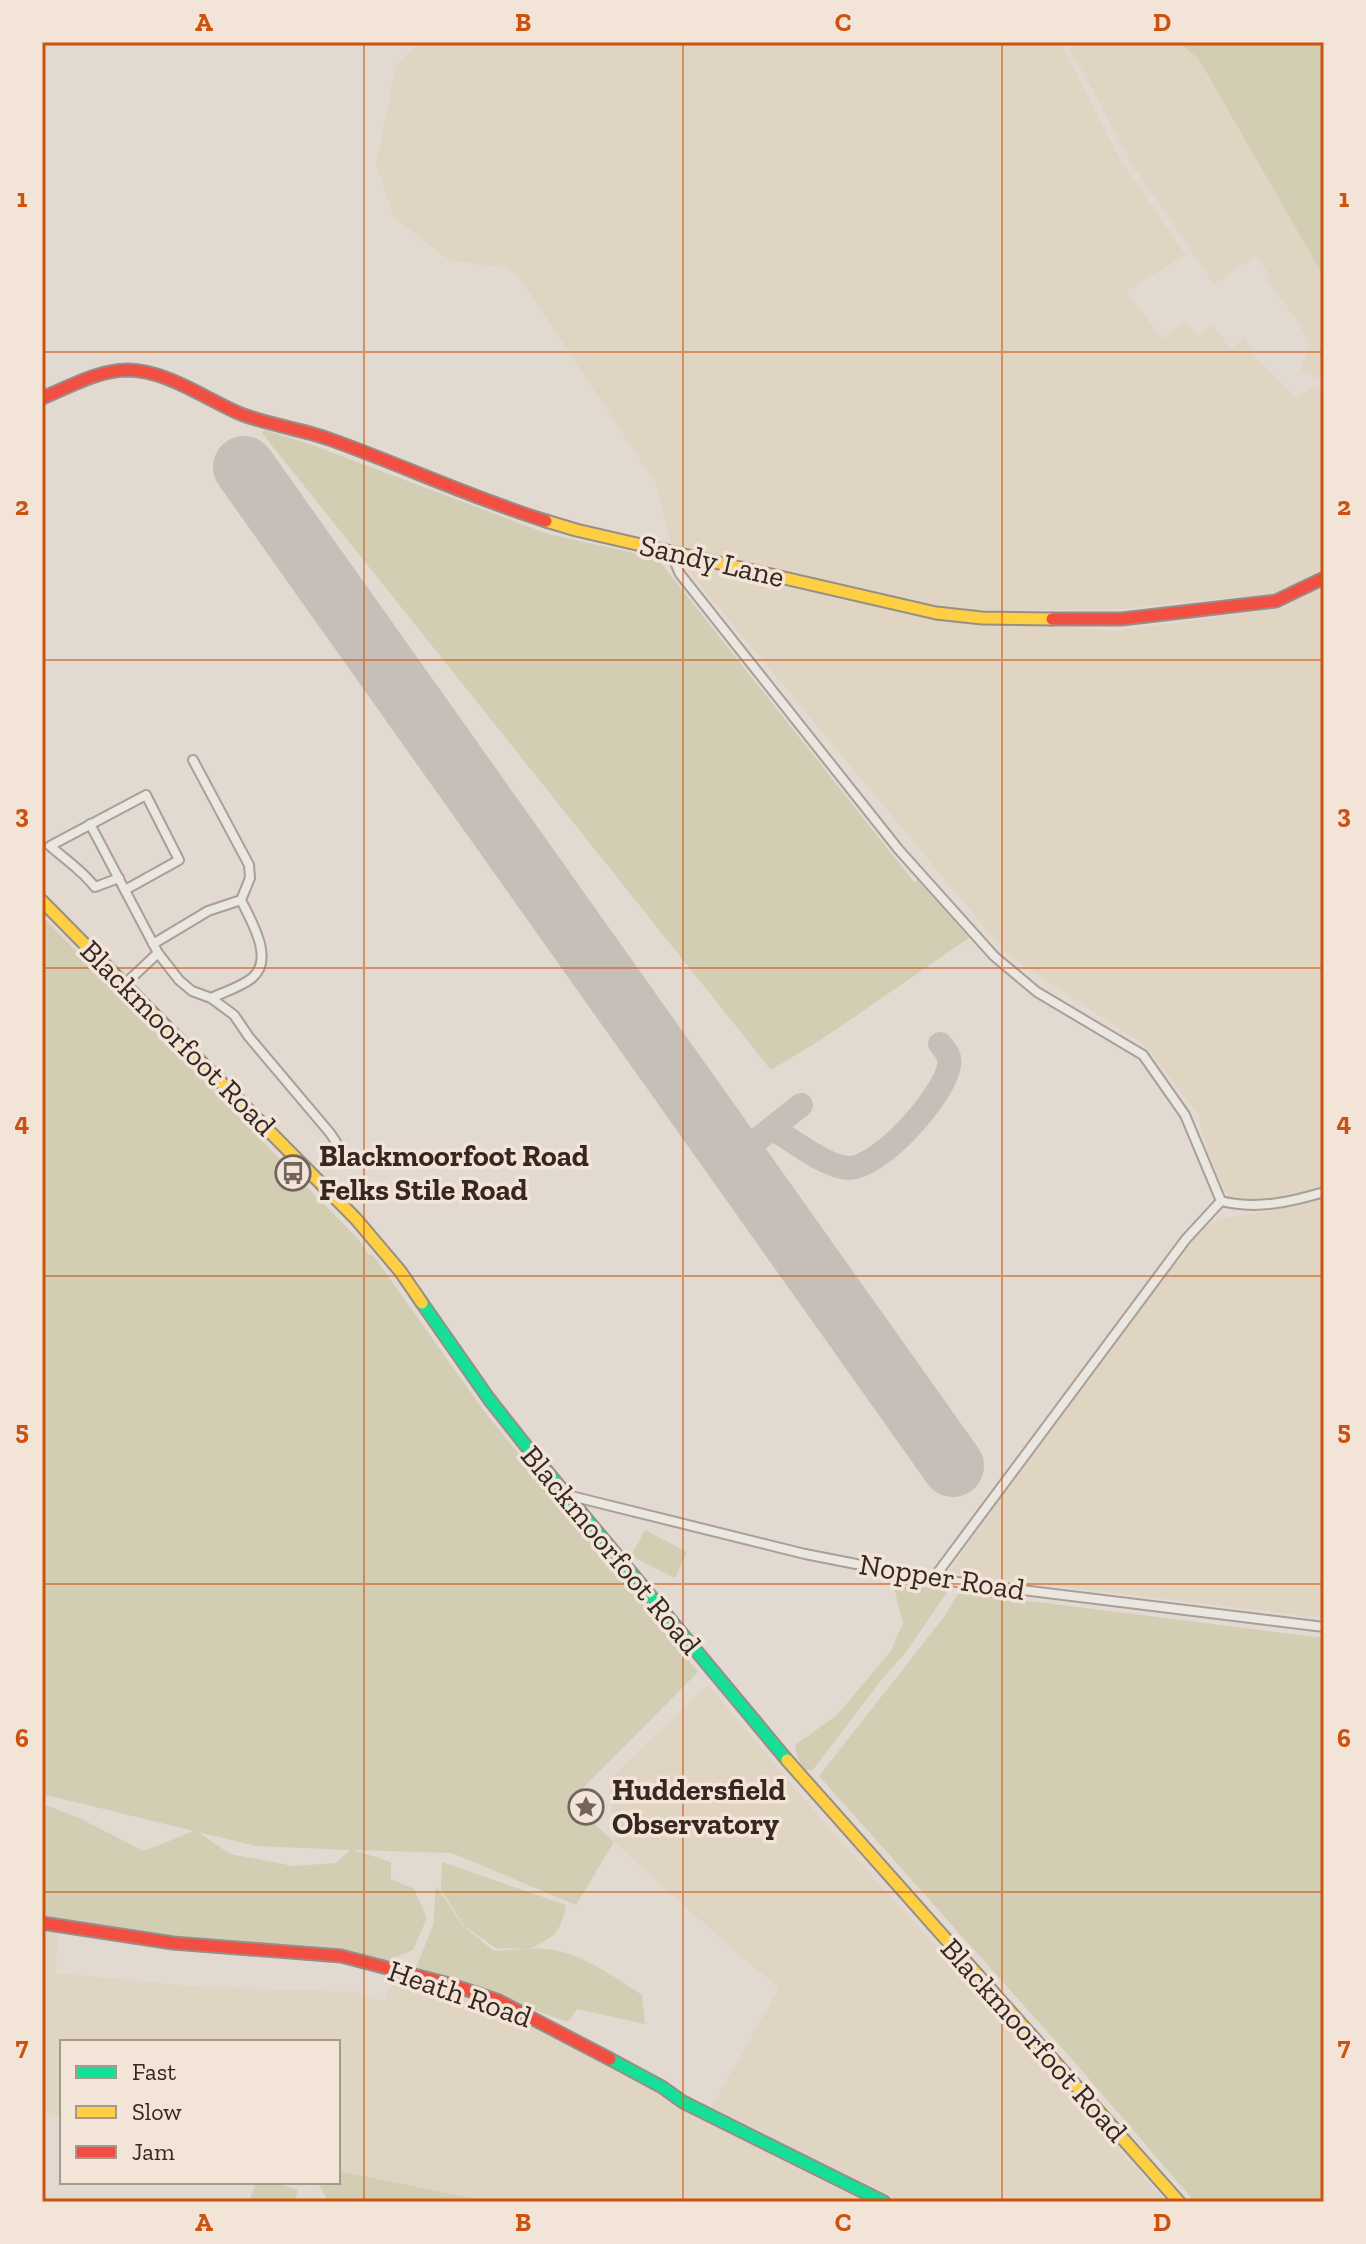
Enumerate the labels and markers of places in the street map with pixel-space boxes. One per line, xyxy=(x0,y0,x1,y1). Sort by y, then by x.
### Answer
place label: Blackmoorfoot Road Felks Stile Road xyxy=(319,1138,589,1208)
bus stop icon: Blackmoorfoot Road Felks Stile Road xyxy=(274,1154,312,1192)
place label: Huddersfield Observatory xyxy=(612,1772,786,1842)
place icon: Huddersfield Observatory xyxy=(567,1788,605,1826)

